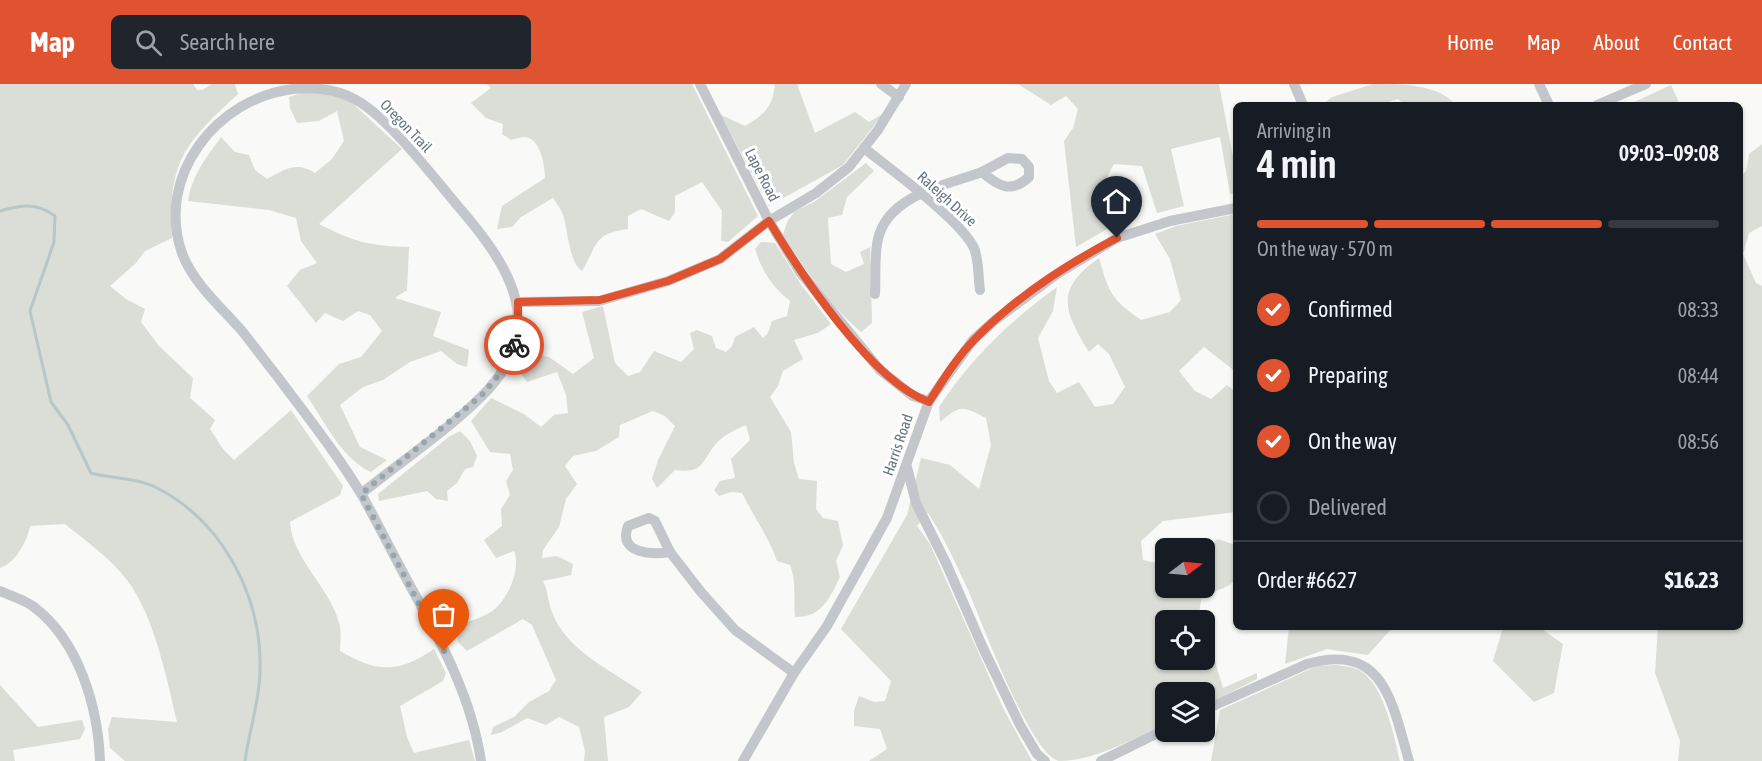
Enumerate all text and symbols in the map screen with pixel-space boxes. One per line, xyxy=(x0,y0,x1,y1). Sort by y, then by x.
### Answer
search box xyxy=(111,15,531,69)
text: Map xyxy=(30,26,75,58)
icon: search xyxy=(132,26,165,59)
text: Search here xyxy=(180,29,275,55)
text: Home xyxy=(1447,30,1494,54)
text: Map xyxy=(1527,30,1561,54)
text: About xyxy=(1594,30,1640,54)
text: Contact xyxy=(1673,30,1732,54)
street label: Oregon Trail xyxy=(377,96,436,156)
text: Arriving in xyxy=(1257,119,1331,142)
text: 09:03–09:08 xyxy=(1619,140,1719,166)
text: 4 min xyxy=(1257,142,1337,186)
street label: Lape Road xyxy=(742,145,783,204)
street label: Raleigh Drive xyxy=(914,168,980,230)
pin xyxy=(1091,176,1142,238)
icon: home xyxy=(1100,185,1133,218)
text: On the way · 570 m xyxy=(1257,237,1393,260)
icon: check xyxy=(1257,293,1290,326)
text: Confirmed xyxy=(1308,296,1393,322)
text: 08:33 xyxy=(1678,298,1719,321)
courier xyxy=(484,315,544,375)
icon: bike xyxy=(498,329,531,362)
icon: check xyxy=(1257,359,1290,392)
text: Preparing xyxy=(1308,362,1388,388)
text: 08:44 xyxy=(1678,364,1719,387)
street label: Harris Road xyxy=(879,412,916,478)
icon: check xyxy=(1257,425,1290,458)
text: On the way xyxy=(1308,428,1397,454)
text: 08:56 xyxy=(1678,430,1719,453)
text: Delivered xyxy=(1308,494,1387,520)
north arrow xyxy=(1155,538,1215,598)
map controls xyxy=(1155,538,1215,742)
text: Order #6627 xyxy=(1257,567,1357,593)
text: $16.23 xyxy=(1664,567,1719,593)
pin xyxy=(418,589,469,651)
icon: bag xyxy=(427,598,460,631)
button: locate xyxy=(1155,610,1215,670)
button: layers xyxy=(1155,682,1215,742)

